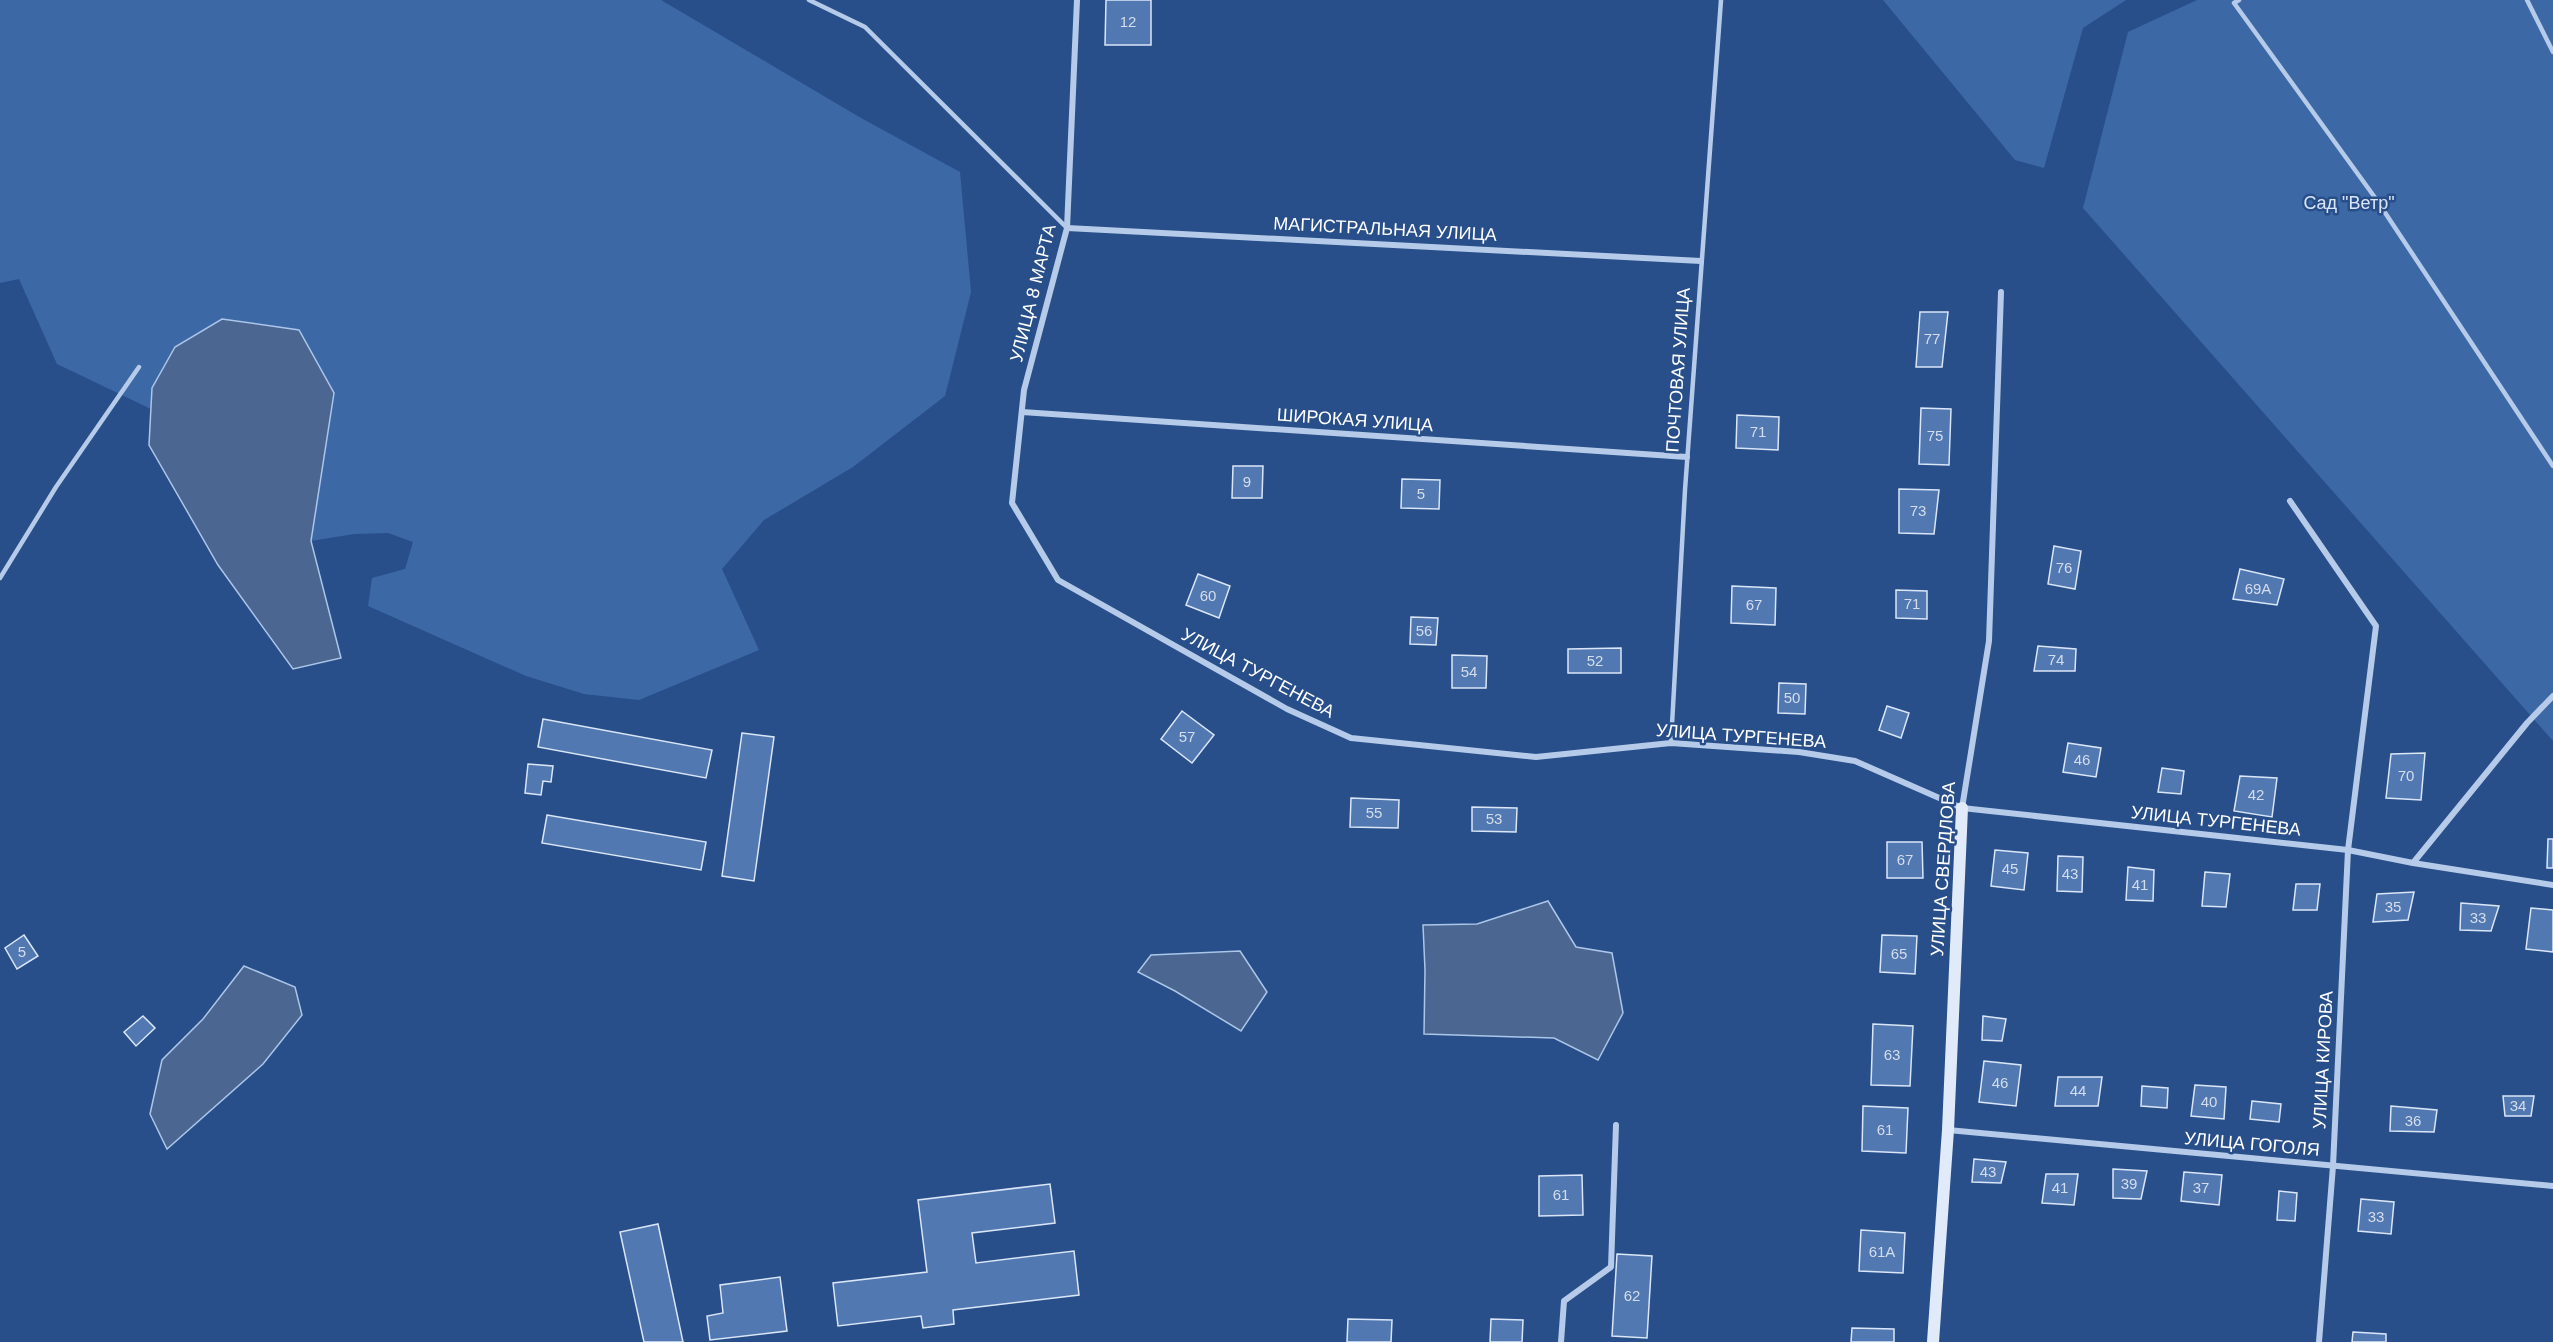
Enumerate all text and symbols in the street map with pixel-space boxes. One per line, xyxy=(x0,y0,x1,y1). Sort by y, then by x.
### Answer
house number: 12 xyxy=(1120,13,1136,30)
park label: Сад "Ветр" xyxy=(2303,193,2395,213)
street label: МАГИСТРАЛЬНАЯ УЛИЦА xyxy=(1273,213,1497,245)
street label: УЛИЦА 8 МАРТА xyxy=(1006,222,1060,364)
street label: ПОЧТОВАЯ УЛИЦА xyxy=(1662,287,1694,453)
house number: 77 xyxy=(1924,330,1940,347)
street label: ШИРОКАЯ УЛИЦА xyxy=(1276,405,1434,435)
house number: 71 xyxy=(1750,423,1766,440)
house number: 75 xyxy=(1927,427,1943,444)
house number: 9 xyxy=(1243,473,1251,490)
house number: 5 xyxy=(1417,485,1425,502)
house number: 73 xyxy=(1910,502,1926,519)
house number: 76 xyxy=(2056,559,2072,576)
house number: 69А xyxy=(2245,580,2271,597)
house number: 60 xyxy=(1200,587,1216,604)
house number: 71 xyxy=(1904,595,1920,612)
house number: 67 xyxy=(1746,596,1762,613)
house number: 56 xyxy=(1416,622,1432,639)
street label: УЛИЦА ТУРГЕНЕВА xyxy=(1178,624,1338,722)
house number: 74 xyxy=(2048,651,2064,668)
house number: 52 xyxy=(1587,652,1603,669)
house number: 54 xyxy=(1461,663,1477,680)
house number: 50 xyxy=(1784,689,1800,706)
street label: УЛИЦА ТУРГЕНЕВА xyxy=(1655,720,1827,752)
house number: 57 xyxy=(1179,728,1195,745)
house number: 46 xyxy=(2074,751,2090,768)
house number: 70 xyxy=(2398,767,2414,784)
street label: УЛИЦА СВЕРДЛОВА xyxy=(1927,781,1959,957)
house number: 42 xyxy=(2248,786,2264,803)
street label: УЛИЦА ТУРГЕНЕВА xyxy=(2130,802,2302,840)
house number: 55 xyxy=(1366,804,1382,821)
house number: 53 xyxy=(1486,810,1502,827)
house number: 67 xyxy=(1897,851,1913,868)
house number: 45 xyxy=(2002,860,2018,877)
house number: 43 xyxy=(2062,865,2078,882)
house number: 41 xyxy=(2132,876,2148,893)
house number: 35 xyxy=(2385,898,2401,915)
house number: 33 xyxy=(2470,909,2486,926)
house number: 5 xyxy=(18,943,26,960)
house number: 65 xyxy=(1891,945,1907,962)
street label: УЛИЦА КИРОВА xyxy=(2309,990,2337,1130)
house number: 63 xyxy=(1884,1046,1900,1063)
house number: 46 xyxy=(1992,1074,2008,1091)
house number: 44 xyxy=(2070,1082,2086,1099)
house number: 40 xyxy=(2201,1093,2217,1110)
house number: 34 xyxy=(2510,1097,2526,1114)
house number: 36 xyxy=(2405,1112,2421,1129)
house number: 61 xyxy=(1877,1121,1893,1138)
street label: УЛИЦА ГОГОЛЯ xyxy=(2183,1128,2321,1160)
house number: 43 xyxy=(1980,1163,1996,1180)
house number: 39 xyxy=(2121,1175,2137,1192)
house number: 41 xyxy=(2052,1179,2068,1196)
house number: 37 xyxy=(2193,1179,2209,1196)
house number: 61 xyxy=(1553,1186,1569,1203)
house number: 33 xyxy=(2368,1208,2384,1225)
house number: 61А xyxy=(1869,1243,1895,1260)
house number: 62 xyxy=(1624,1287,1640,1304)

